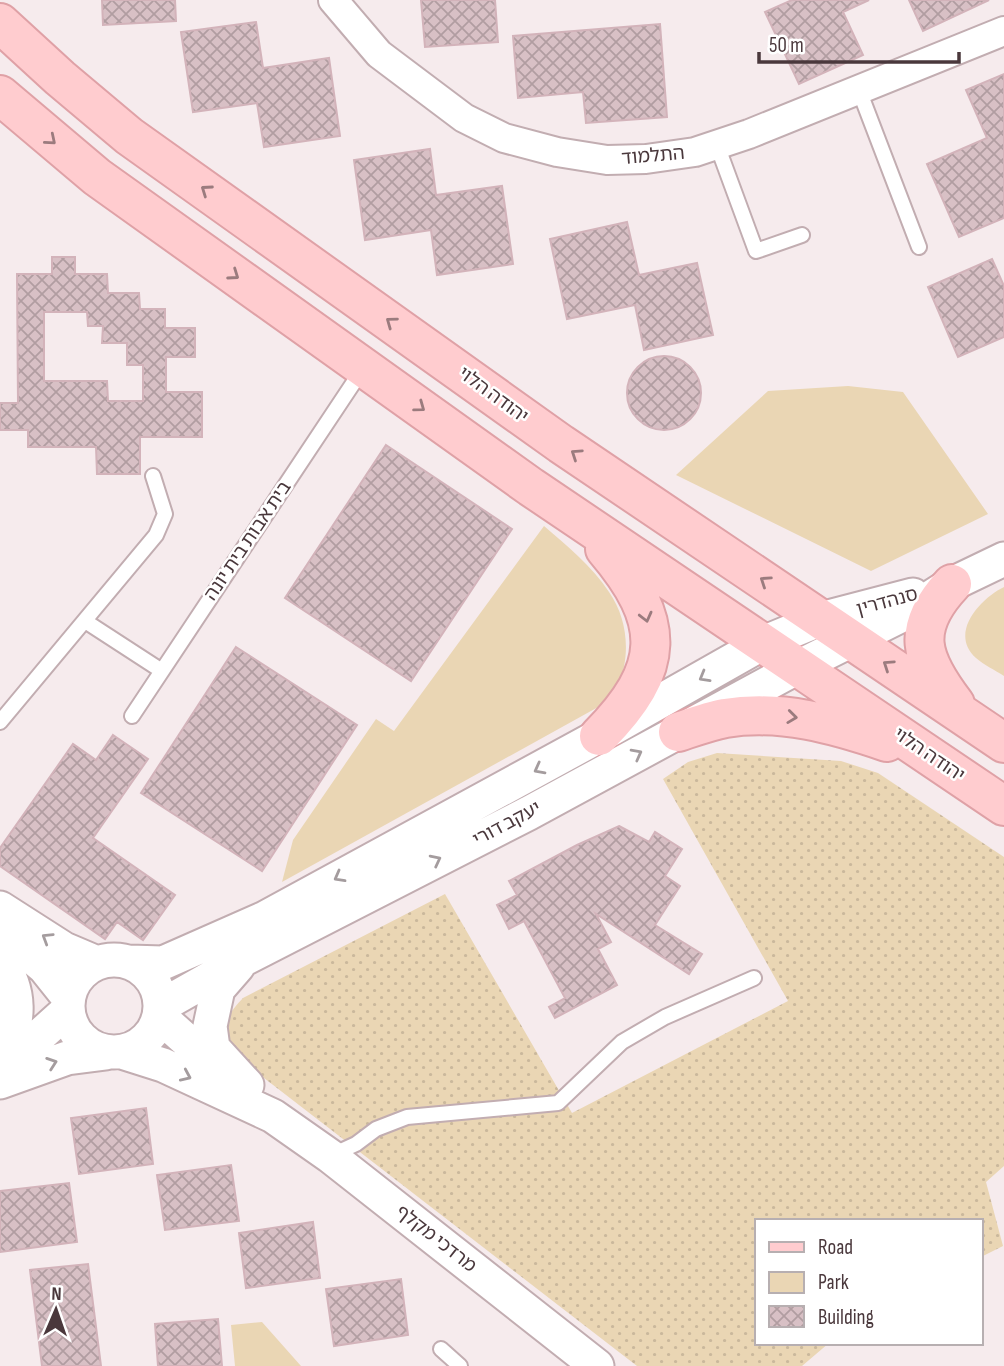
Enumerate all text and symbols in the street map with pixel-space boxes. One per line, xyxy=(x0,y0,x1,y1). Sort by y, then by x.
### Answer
scale bar xyxy=(759,21,958,65)
text: 50 m xyxy=(769,33,804,58)
one-way arrow xyxy=(44,131,56,144)
street label: התלמוד xyxy=(620,142,686,170)
one-way arrow xyxy=(201,186,214,198)
one-way arrow xyxy=(226,267,239,279)
one-way arrow xyxy=(386,317,399,330)
street label: יהודה הלוי xyxy=(454,362,532,428)
one-way arrow xyxy=(412,398,425,411)
one-way arrow xyxy=(571,450,584,462)
street label: בית אבות בית יונה xyxy=(200,477,297,605)
one-way arrow xyxy=(760,577,773,589)
street label: סנהדרין xyxy=(854,583,920,621)
one-way arrow xyxy=(638,611,652,623)
one-way arrow xyxy=(883,660,896,673)
one-way arrow xyxy=(698,669,711,682)
one-way arrow xyxy=(787,710,798,725)
street label: יהודה הלוי xyxy=(889,723,969,787)
one-way arrow xyxy=(630,749,642,762)
one-way arrow xyxy=(534,760,547,774)
street label: יעקב דורי xyxy=(469,796,545,852)
one-way arrow xyxy=(429,855,441,869)
one-way arrow xyxy=(334,869,347,882)
one-way arrow xyxy=(42,933,55,946)
one-way arrow xyxy=(45,1057,58,1071)
one-way arrow xyxy=(179,1068,191,1082)
street label: מרדכי מקלף xyxy=(391,1200,481,1278)
legend xyxy=(755,1219,983,1345)
text: Road xyxy=(818,1235,853,1260)
text: Park xyxy=(818,1270,849,1295)
north arrow xyxy=(21,1275,91,1345)
text: N xyxy=(51,1283,62,1306)
text: Building xyxy=(818,1305,874,1330)

